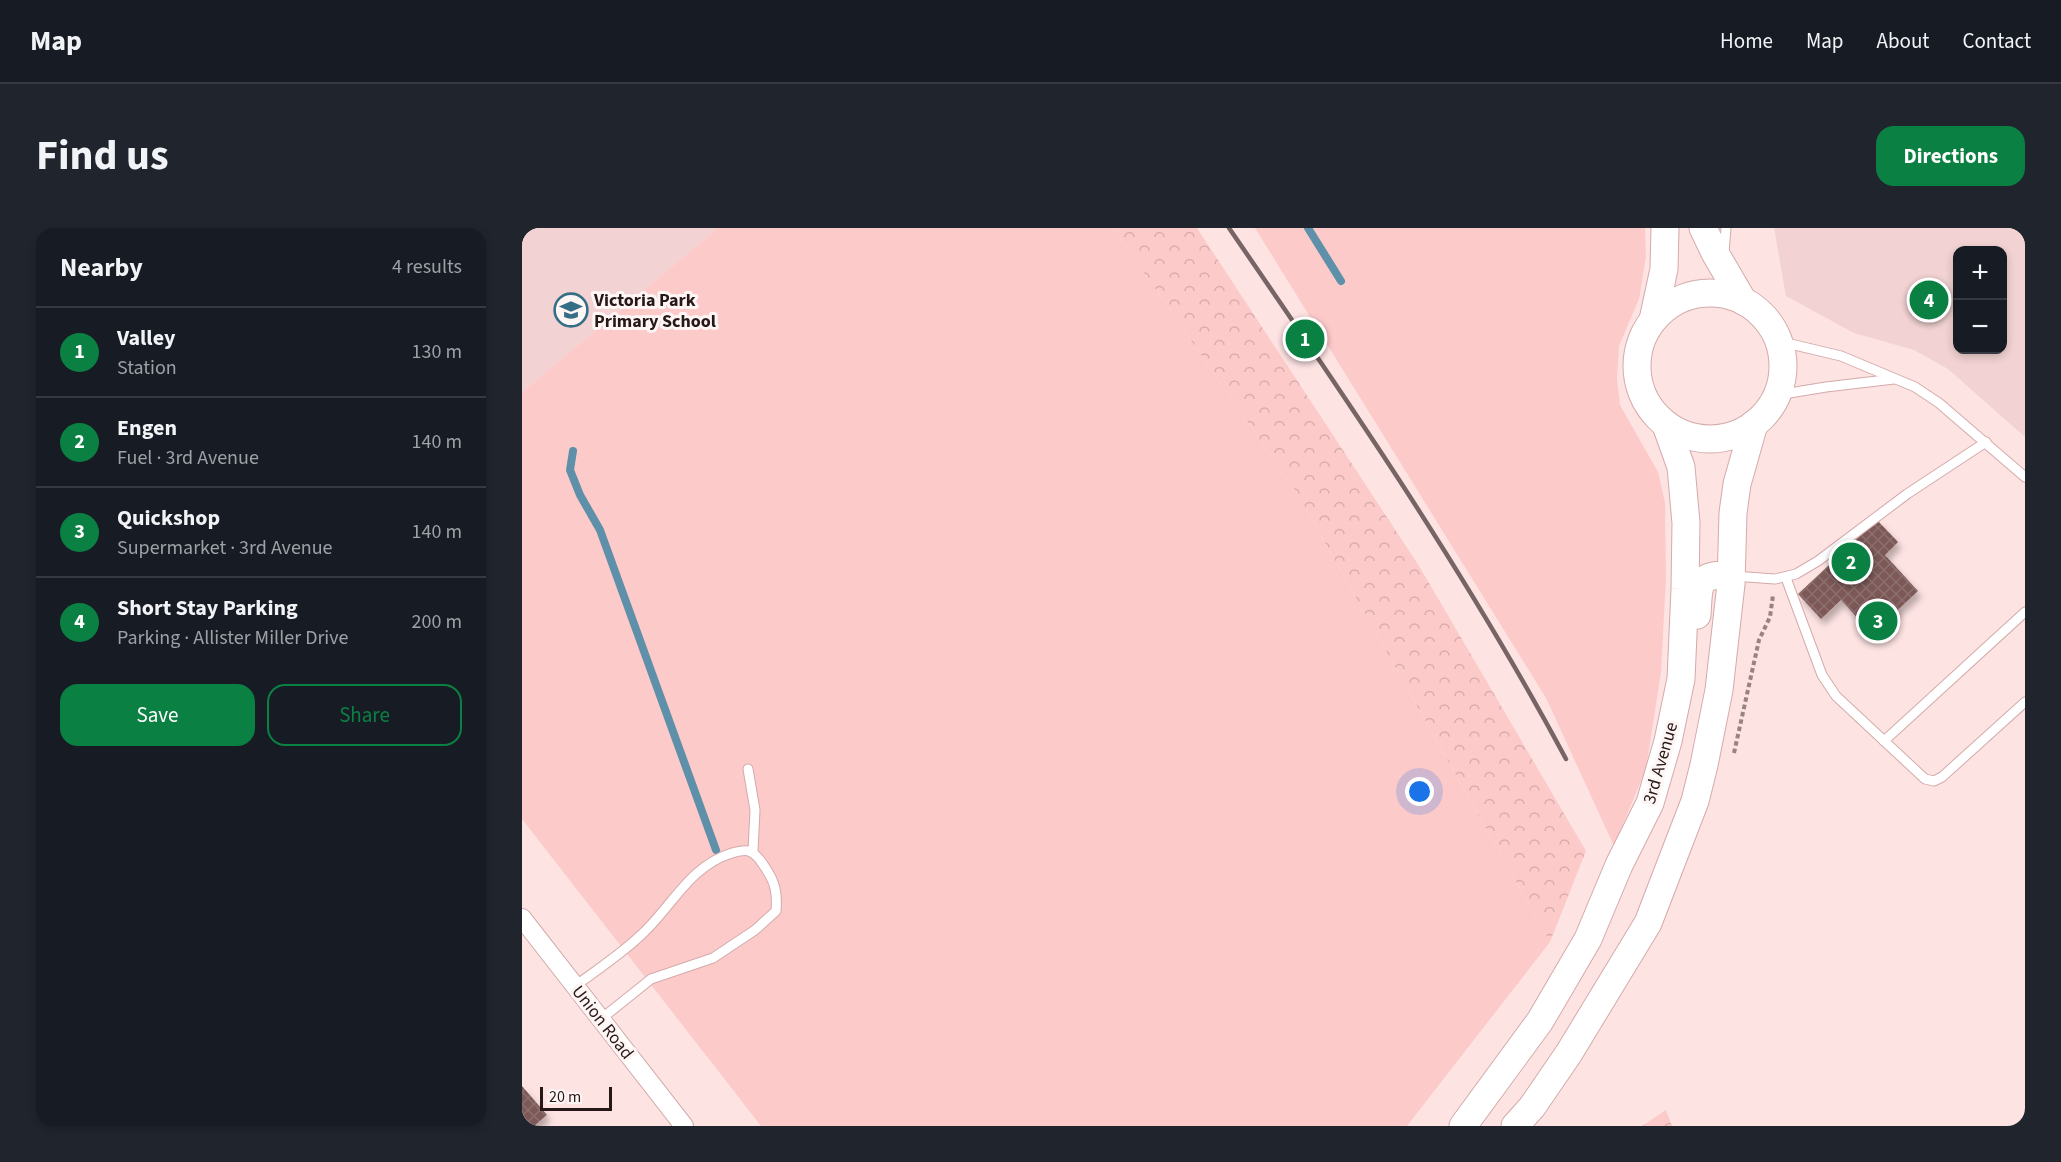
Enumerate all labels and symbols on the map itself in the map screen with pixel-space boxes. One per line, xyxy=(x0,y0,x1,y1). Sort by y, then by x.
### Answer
pin: 4 xyxy=(1910,278,1948,322)
place label: Victoria Park Primary School xyxy=(593,288,716,334)
school or university icon: Victoria Park Primary School xyxy=(553,292,589,328)
pin: 1 xyxy=(1286,316,1324,362)
pin: 2 xyxy=(1832,540,1870,584)
pin: 3 xyxy=(1858,598,1898,644)
street label: 3rd Avenue xyxy=(1637,719,1684,807)
your location xyxy=(1405,777,1434,806)
street label: Union Road xyxy=(566,980,639,1065)
scale bar xyxy=(540,1084,612,1112)

